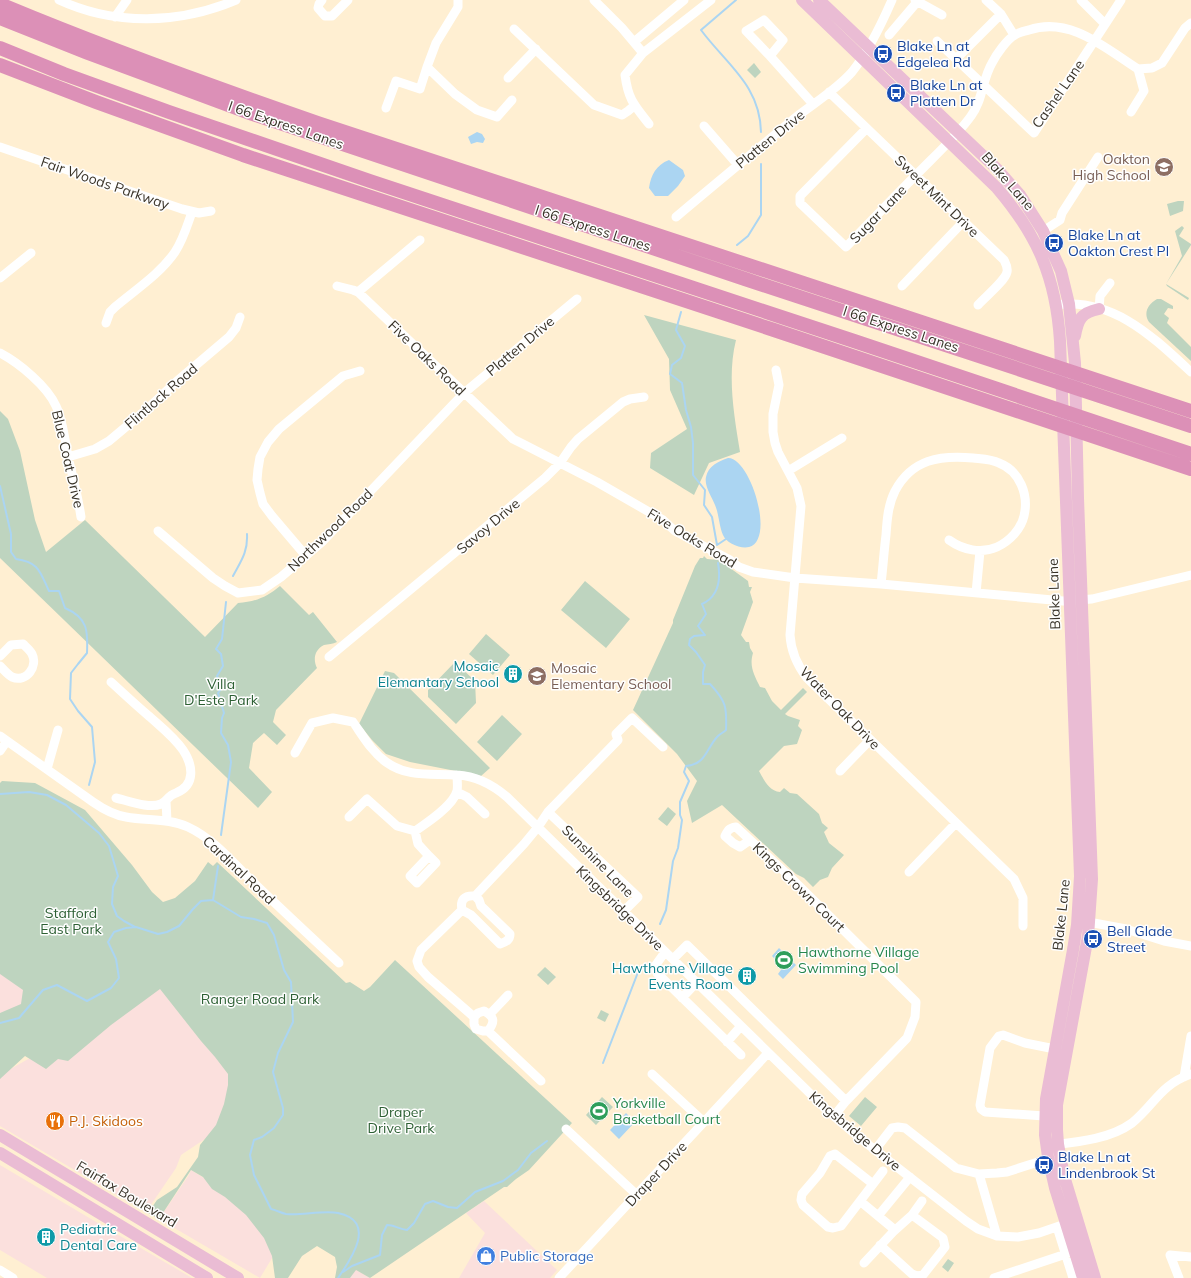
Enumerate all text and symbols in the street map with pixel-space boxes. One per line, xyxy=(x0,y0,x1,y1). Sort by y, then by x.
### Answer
place label: Blake Ln at Edgelea Rd xyxy=(897,37,971,71)
bus stop icon: Blake Ln at Edgelea Rd xyxy=(872,43,894,65)
street label: Cashel Lane xyxy=(1028,56,1088,132)
place label: Blake Ln at Platten Dr xyxy=(910,76,982,110)
bus stop icon: Blake Ln at Platten Dr xyxy=(885,82,907,104)
street label: I 66 Express Lanes xyxy=(226,97,346,153)
street label: Platten Drive xyxy=(732,106,808,172)
street label: Blake Lane xyxy=(978,148,1038,214)
place label: Oakton High School xyxy=(1072,150,1150,184)
street label: Sweet Mint Drive xyxy=(891,151,983,241)
street label: Fair Woods Parkway xyxy=(38,153,172,214)
school or university icon: Oakton High School xyxy=(1153,156,1175,178)
street label: Sugar Lane xyxy=(846,181,910,247)
street label: I 66 Express Lanes xyxy=(533,201,653,255)
place label: Blake Ln at Oakton Crest Pl xyxy=(1068,226,1169,260)
bus stop icon: Blake Ln at Oakton Crest Pl xyxy=(1043,232,1065,254)
street label: I 66 Express Lanes xyxy=(841,302,961,356)
street label: Platten Drive xyxy=(482,312,558,380)
street label: Five Oaks Road xyxy=(384,316,470,400)
street label: Flintlock Road xyxy=(121,359,201,433)
street label: Blue Coat Drive xyxy=(48,408,88,510)
street label: Northwood Road xyxy=(284,485,376,575)
street label: Savoy Drive xyxy=(453,494,523,558)
street label: Five Oaks Road xyxy=(644,504,740,572)
street label: Blake Lane xyxy=(1044,558,1064,630)
place label: Mosaic Elemantary School xyxy=(378,657,499,691)
place label: Mosaic Elementary School xyxy=(551,659,671,693)
building icon: Mosaic Elemantary School xyxy=(502,663,524,685)
street label: Water Oak Drive xyxy=(796,663,884,753)
school or university icon: Mosaic Elementary School xyxy=(526,665,548,687)
park label: Villa D'Este Park xyxy=(184,675,259,709)
street label: Sunshine Lane xyxy=(558,821,638,901)
street label: Cardinal Road xyxy=(199,832,279,908)
street label: Kings Crown Court xyxy=(749,838,849,936)
street label: Kingsbridge Drive xyxy=(573,862,667,954)
street label: Blake Lane xyxy=(1048,879,1074,951)
park label: Stafford East Park xyxy=(40,904,103,938)
place label: Bell Glade Street xyxy=(1107,922,1172,956)
bus stop icon: Bell Glade Street xyxy=(1082,928,1104,950)
place label: Hawthorne Village Swimming Pool xyxy=(798,943,919,977)
sports icon: Hawthorne Village Swimming Pool xyxy=(773,949,795,971)
place label: Hawthorne Village Events Room xyxy=(612,959,733,993)
building icon: Hawthorne Village Events Room xyxy=(736,965,758,987)
park label: Ranger Road Park xyxy=(201,990,320,1008)
street label: Kingsbridge Drive xyxy=(805,1087,905,1175)
place label: Yorkville Basketball Court xyxy=(612,1094,720,1128)
sports icon: Yorkville Basketball Court xyxy=(588,1100,610,1122)
park label: Draper Drive Park xyxy=(368,1103,435,1137)
restaurant icon: P.J. Skidoos xyxy=(44,1110,66,1132)
place label: P.J. Skidoos xyxy=(69,1112,143,1130)
street label: Draper Drive xyxy=(621,1138,691,1210)
place label: Blake Ln at Lindenbrook St xyxy=(1058,1148,1155,1182)
bus stop icon: Blake Ln at Lindenbrook St xyxy=(1033,1154,1055,1176)
street label: Fairfax Boulevard xyxy=(73,1157,181,1231)
place label: Pediatric Dental Care xyxy=(60,1220,137,1254)
building icon: Pediatric Dental Care xyxy=(35,1226,57,1248)
shop icon: Public Storage xyxy=(475,1245,497,1267)
place label: Public Storage xyxy=(500,1247,594,1265)

